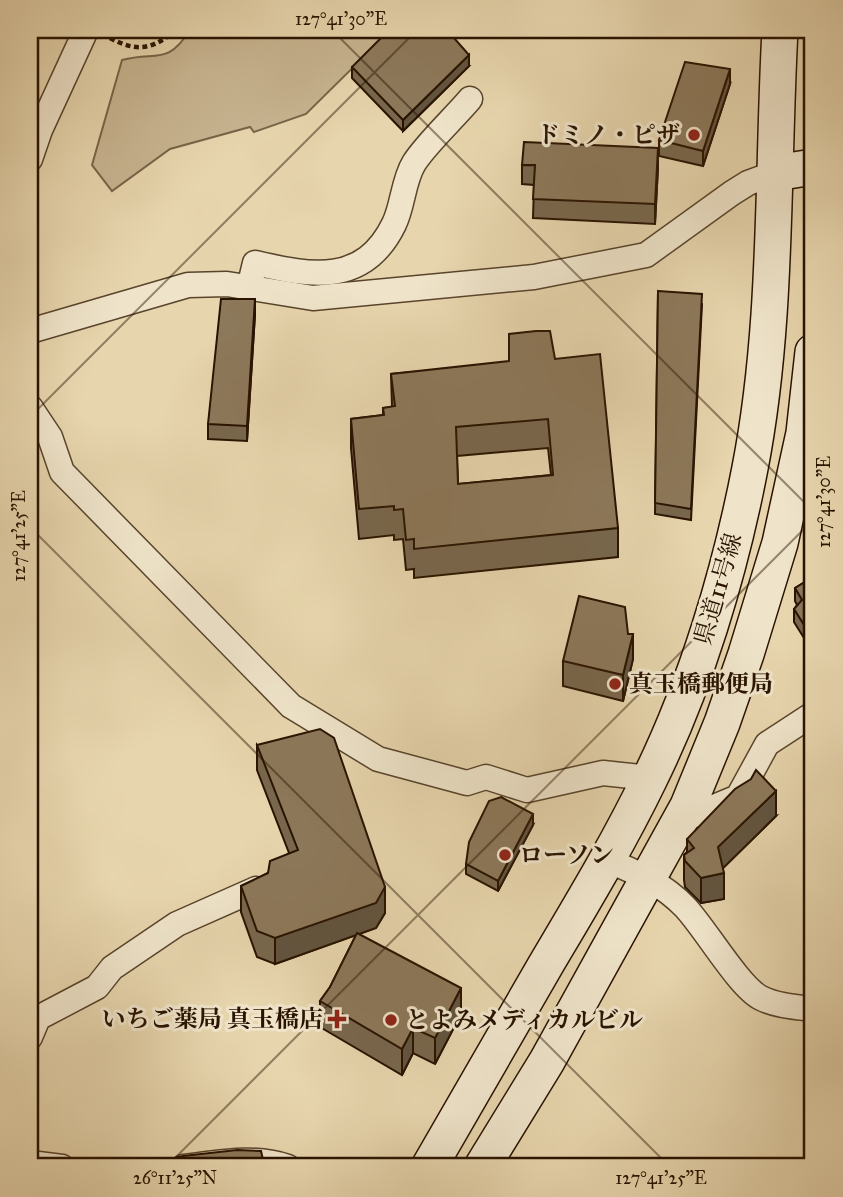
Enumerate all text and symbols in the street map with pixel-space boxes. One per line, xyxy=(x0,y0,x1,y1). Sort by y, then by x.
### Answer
text: 127°41'30"E xyxy=(295,8,387,30)
place label: ドミノ・ピザ xyxy=(536,120,680,150)
marker: ドミノ・ピザ xyxy=(686,127,702,143)
text: 127°41'30"E xyxy=(813,456,835,548)
text: 127°41'25"E xyxy=(8,490,30,582)
street label: 県道11号線 xyxy=(688,530,748,648)
place label: 真玉橋郵便局 xyxy=(629,669,773,699)
marker: 真玉橋郵便局 xyxy=(607,676,623,692)
place label: ローソン xyxy=(519,840,614,870)
marker: ローソン xyxy=(497,847,513,863)
place label: いちご薬局 真玉橋店 xyxy=(102,1004,323,1034)
place label: とよみメディカルビル xyxy=(405,1005,643,1035)
marker: いちご薬局 真玉橋店 xyxy=(329,1011,345,1027)
marker: とよみメディカルビル xyxy=(383,1012,399,1028)
text: 26°11'25"N xyxy=(133,1167,217,1189)
text: 127°41'25"E xyxy=(615,1167,707,1189)

